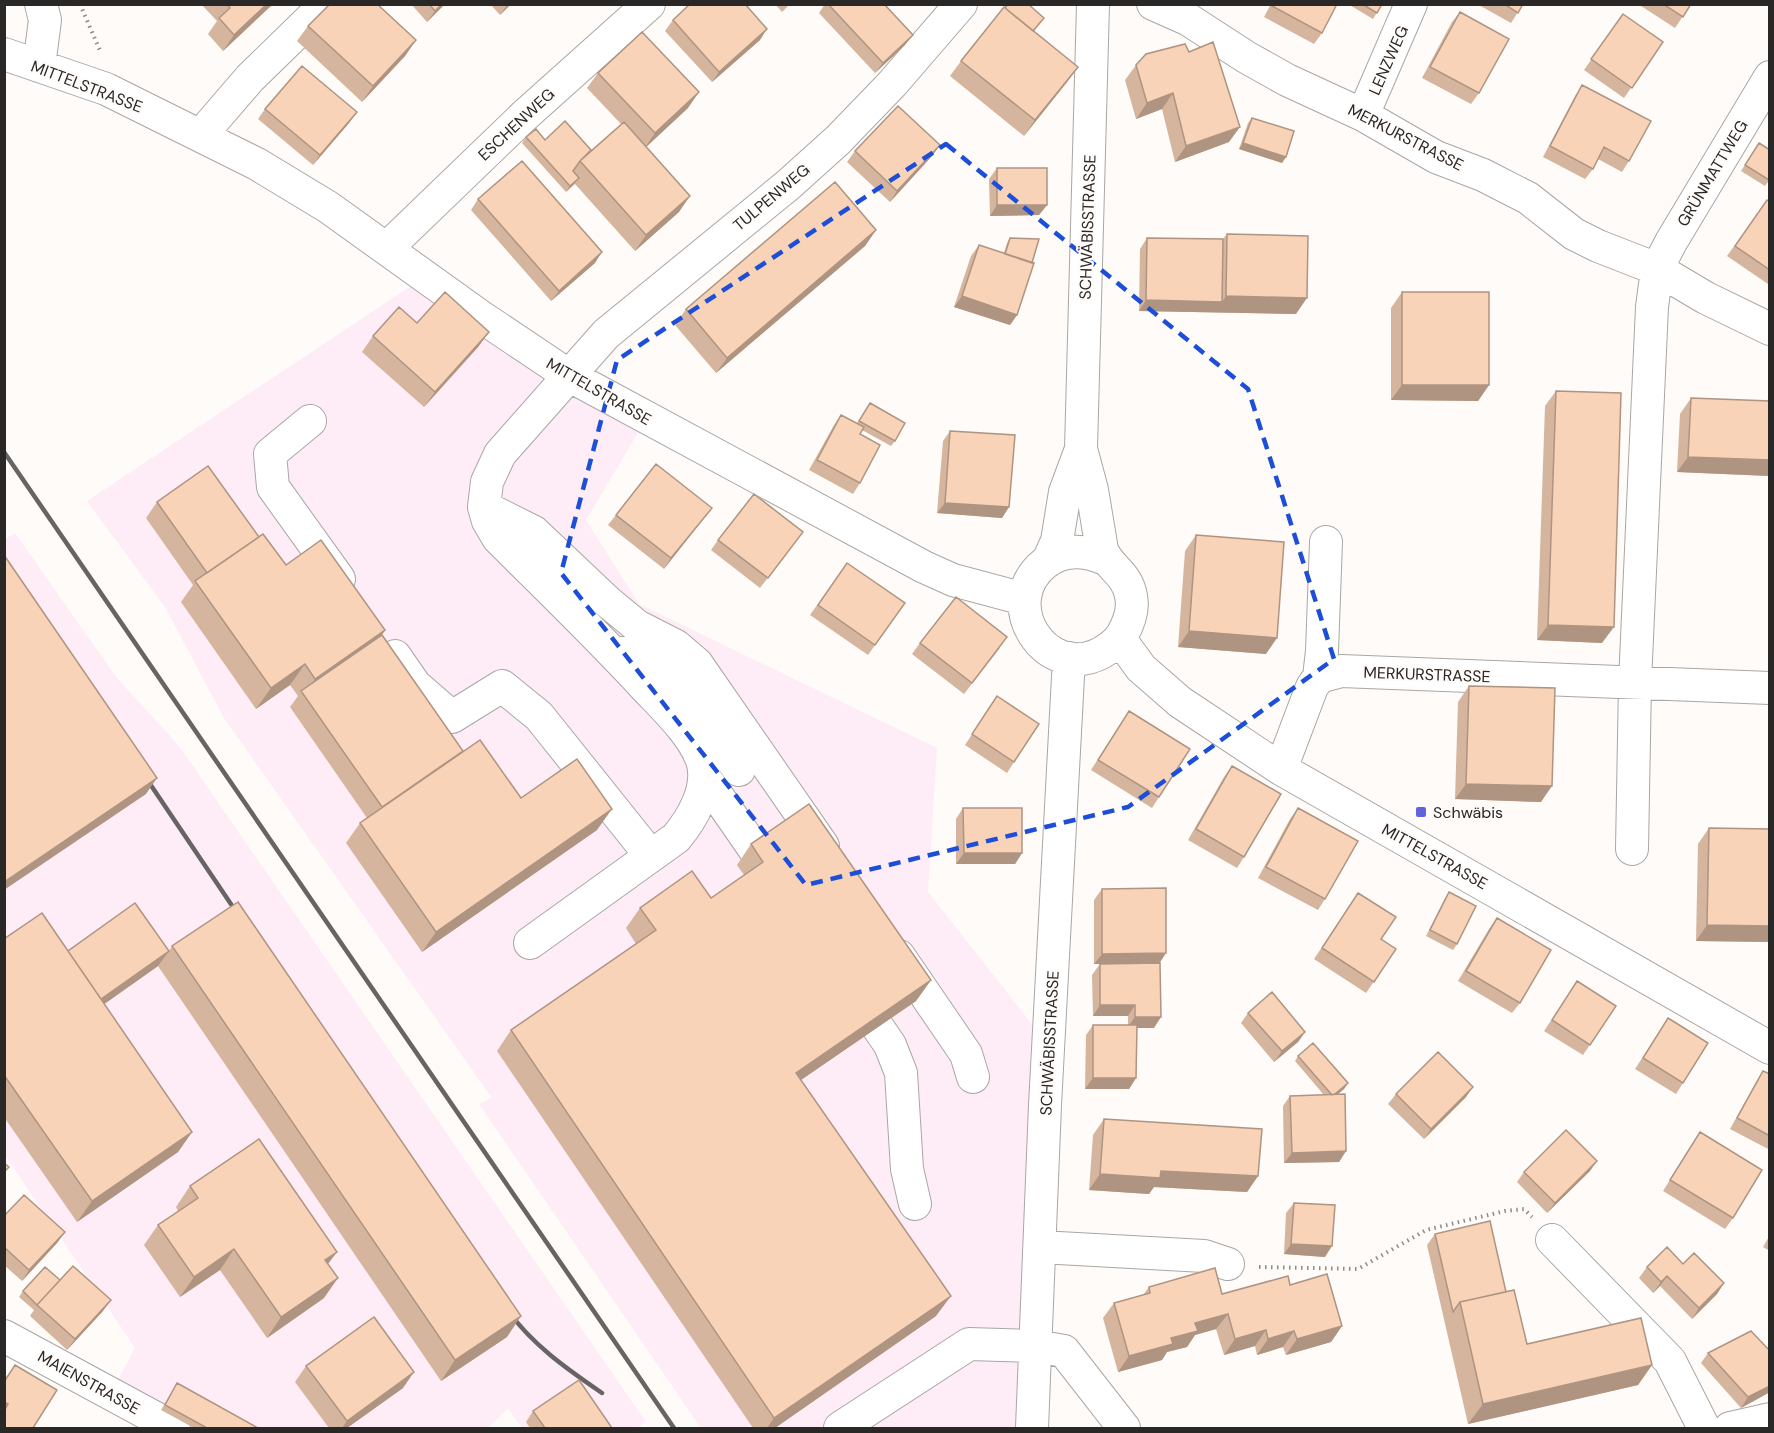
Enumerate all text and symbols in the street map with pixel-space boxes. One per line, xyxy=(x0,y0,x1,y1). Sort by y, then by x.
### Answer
street label: LENZWEG xyxy=(1364,22,1413,98)
street label: MITTELSTRASSE xyxy=(28,56,146,117)
street label: ESCHENWEG xyxy=(474,83,559,165)
street label: MERKURSTRASSE xyxy=(1344,99,1467,176)
street label: GRÜNMATTWEG xyxy=(1672,116,1752,230)
street label: SCHWÄBISSTRASSE xyxy=(1074,154,1101,300)
street label: TULPENWEG xyxy=(729,159,814,236)
street label: MITTELSTRASSE xyxy=(542,353,655,430)
street label: MERKURSTRASSE xyxy=(1363,662,1491,687)
place label: Schwäbis xyxy=(1433,802,1503,823)
marker: Schwäbis xyxy=(1414,805,1428,819)
street label: MITTELSTRASSE xyxy=(1378,819,1491,894)
street label: SCHWÄBISSTRASSE xyxy=(1035,970,1064,1116)
street label: MAIENSTRASSE xyxy=(34,1346,144,1419)

